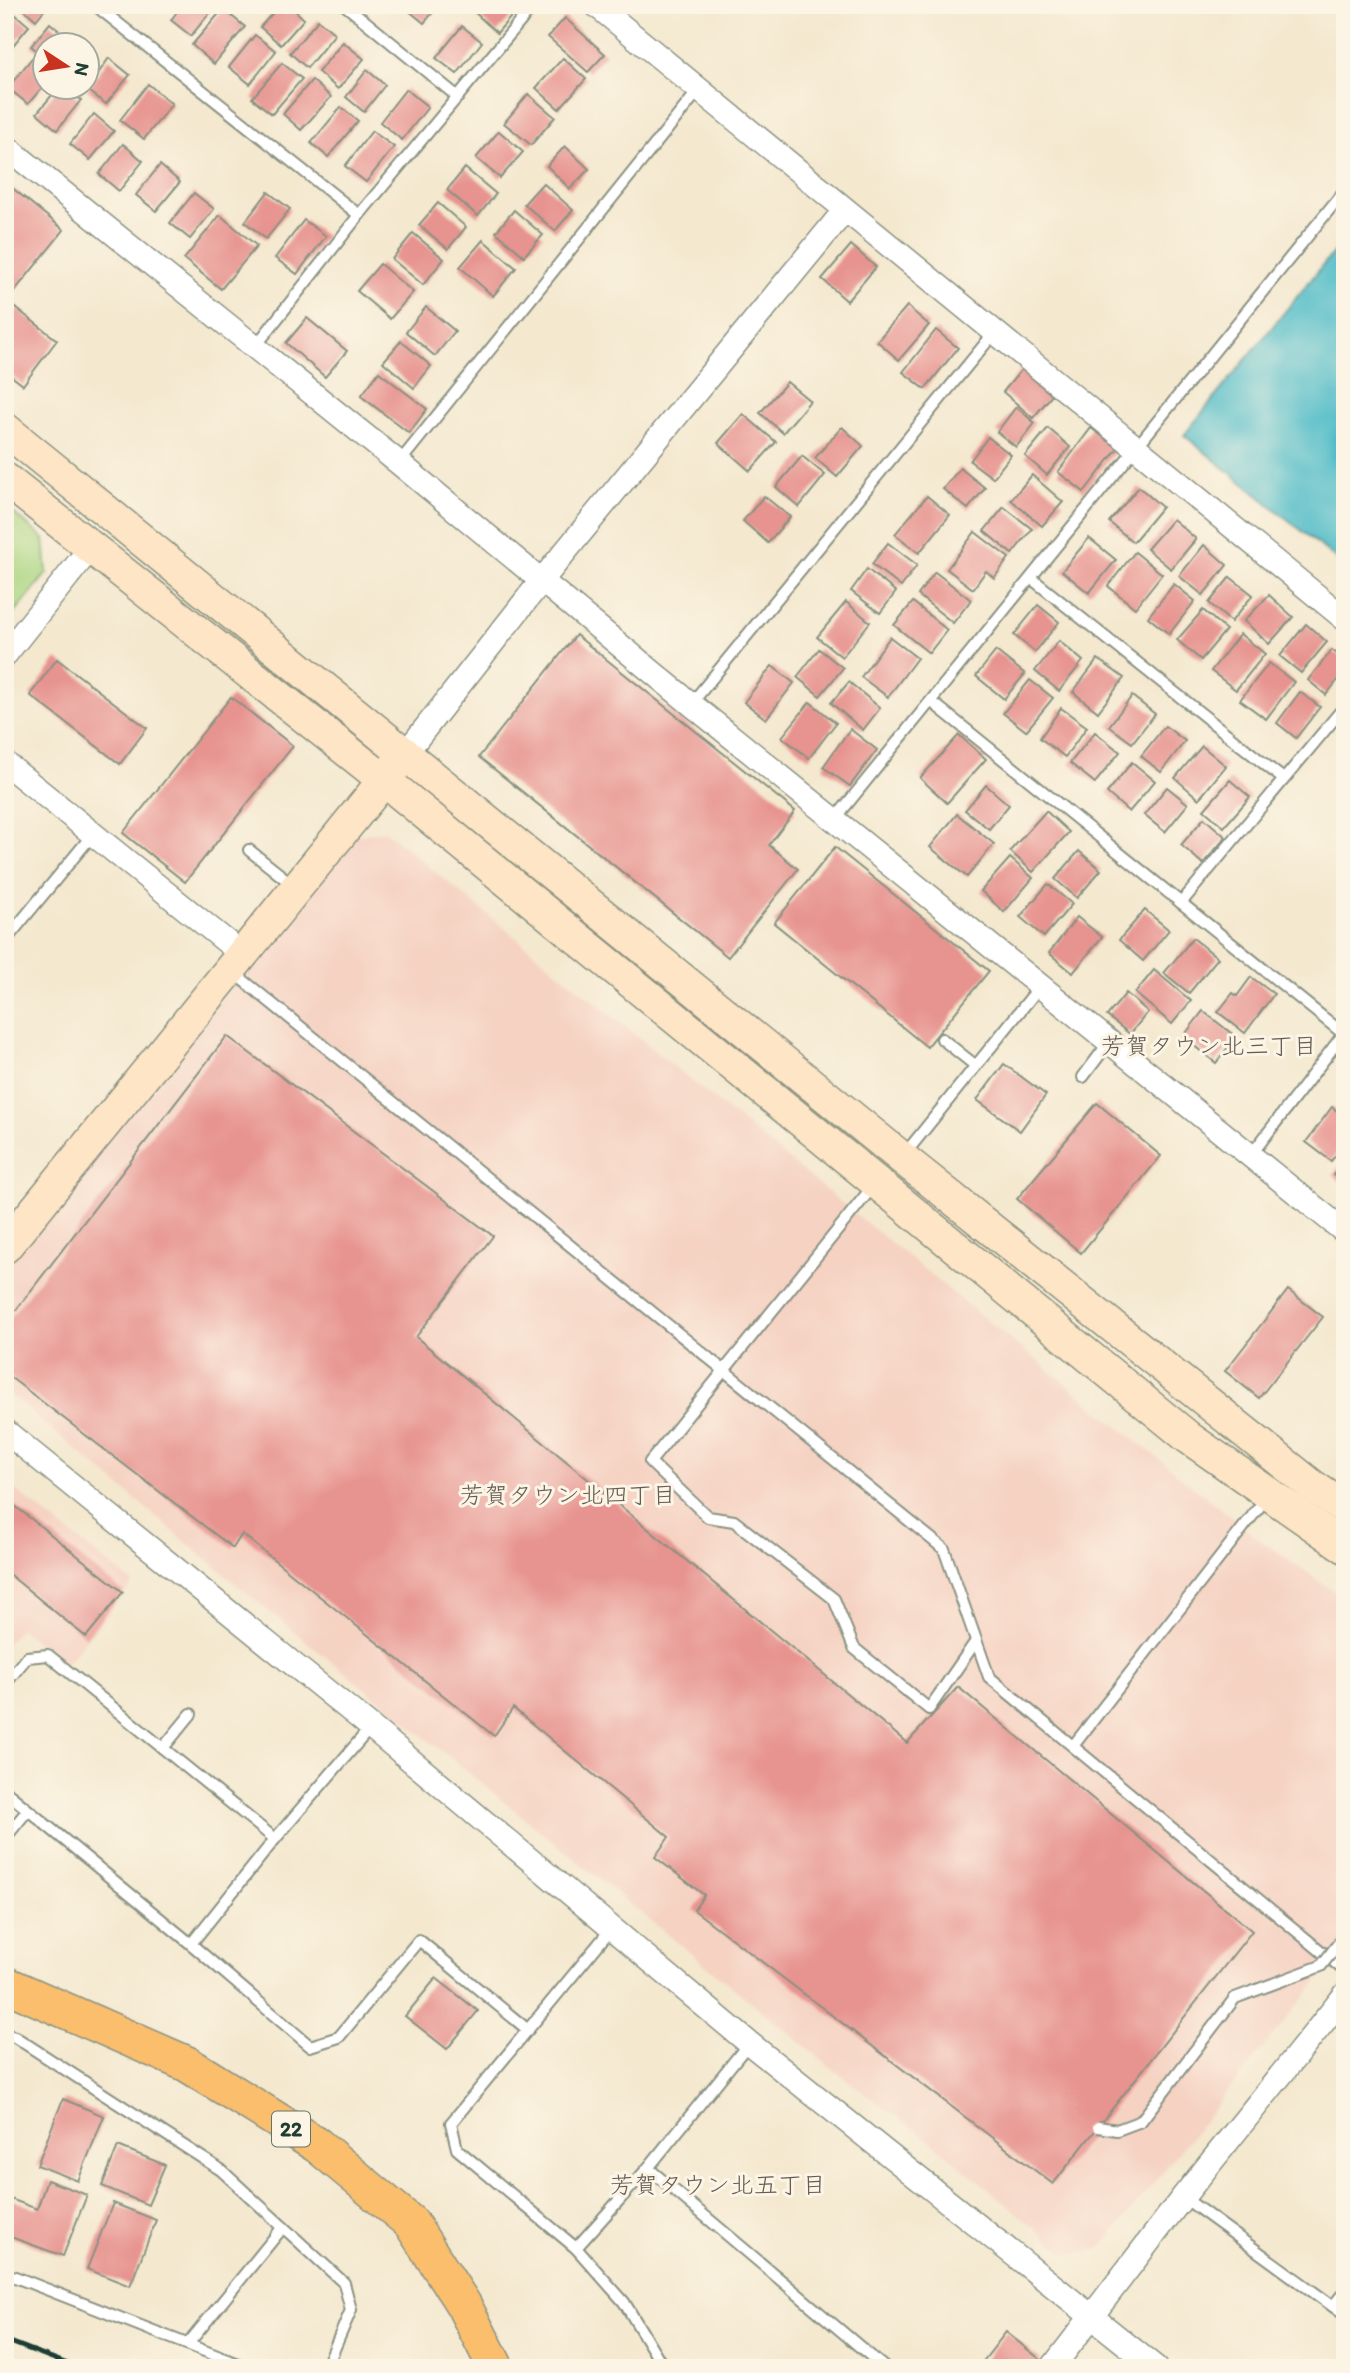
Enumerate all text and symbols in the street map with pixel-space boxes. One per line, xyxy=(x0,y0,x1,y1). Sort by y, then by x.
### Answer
north arrow xyxy=(32,32,102,102)
text: N xyxy=(70,61,95,78)
district label: 芳賀タウン北三丁目 xyxy=(1101,1031,1317,1060)
district label: 芳賀タウン北四丁目 xyxy=(460,1480,676,1509)
road number: 22 xyxy=(272,2112,310,2146)
district label: 芳賀タウン北五丁目 xyxy=(610,2170,826,2199)

